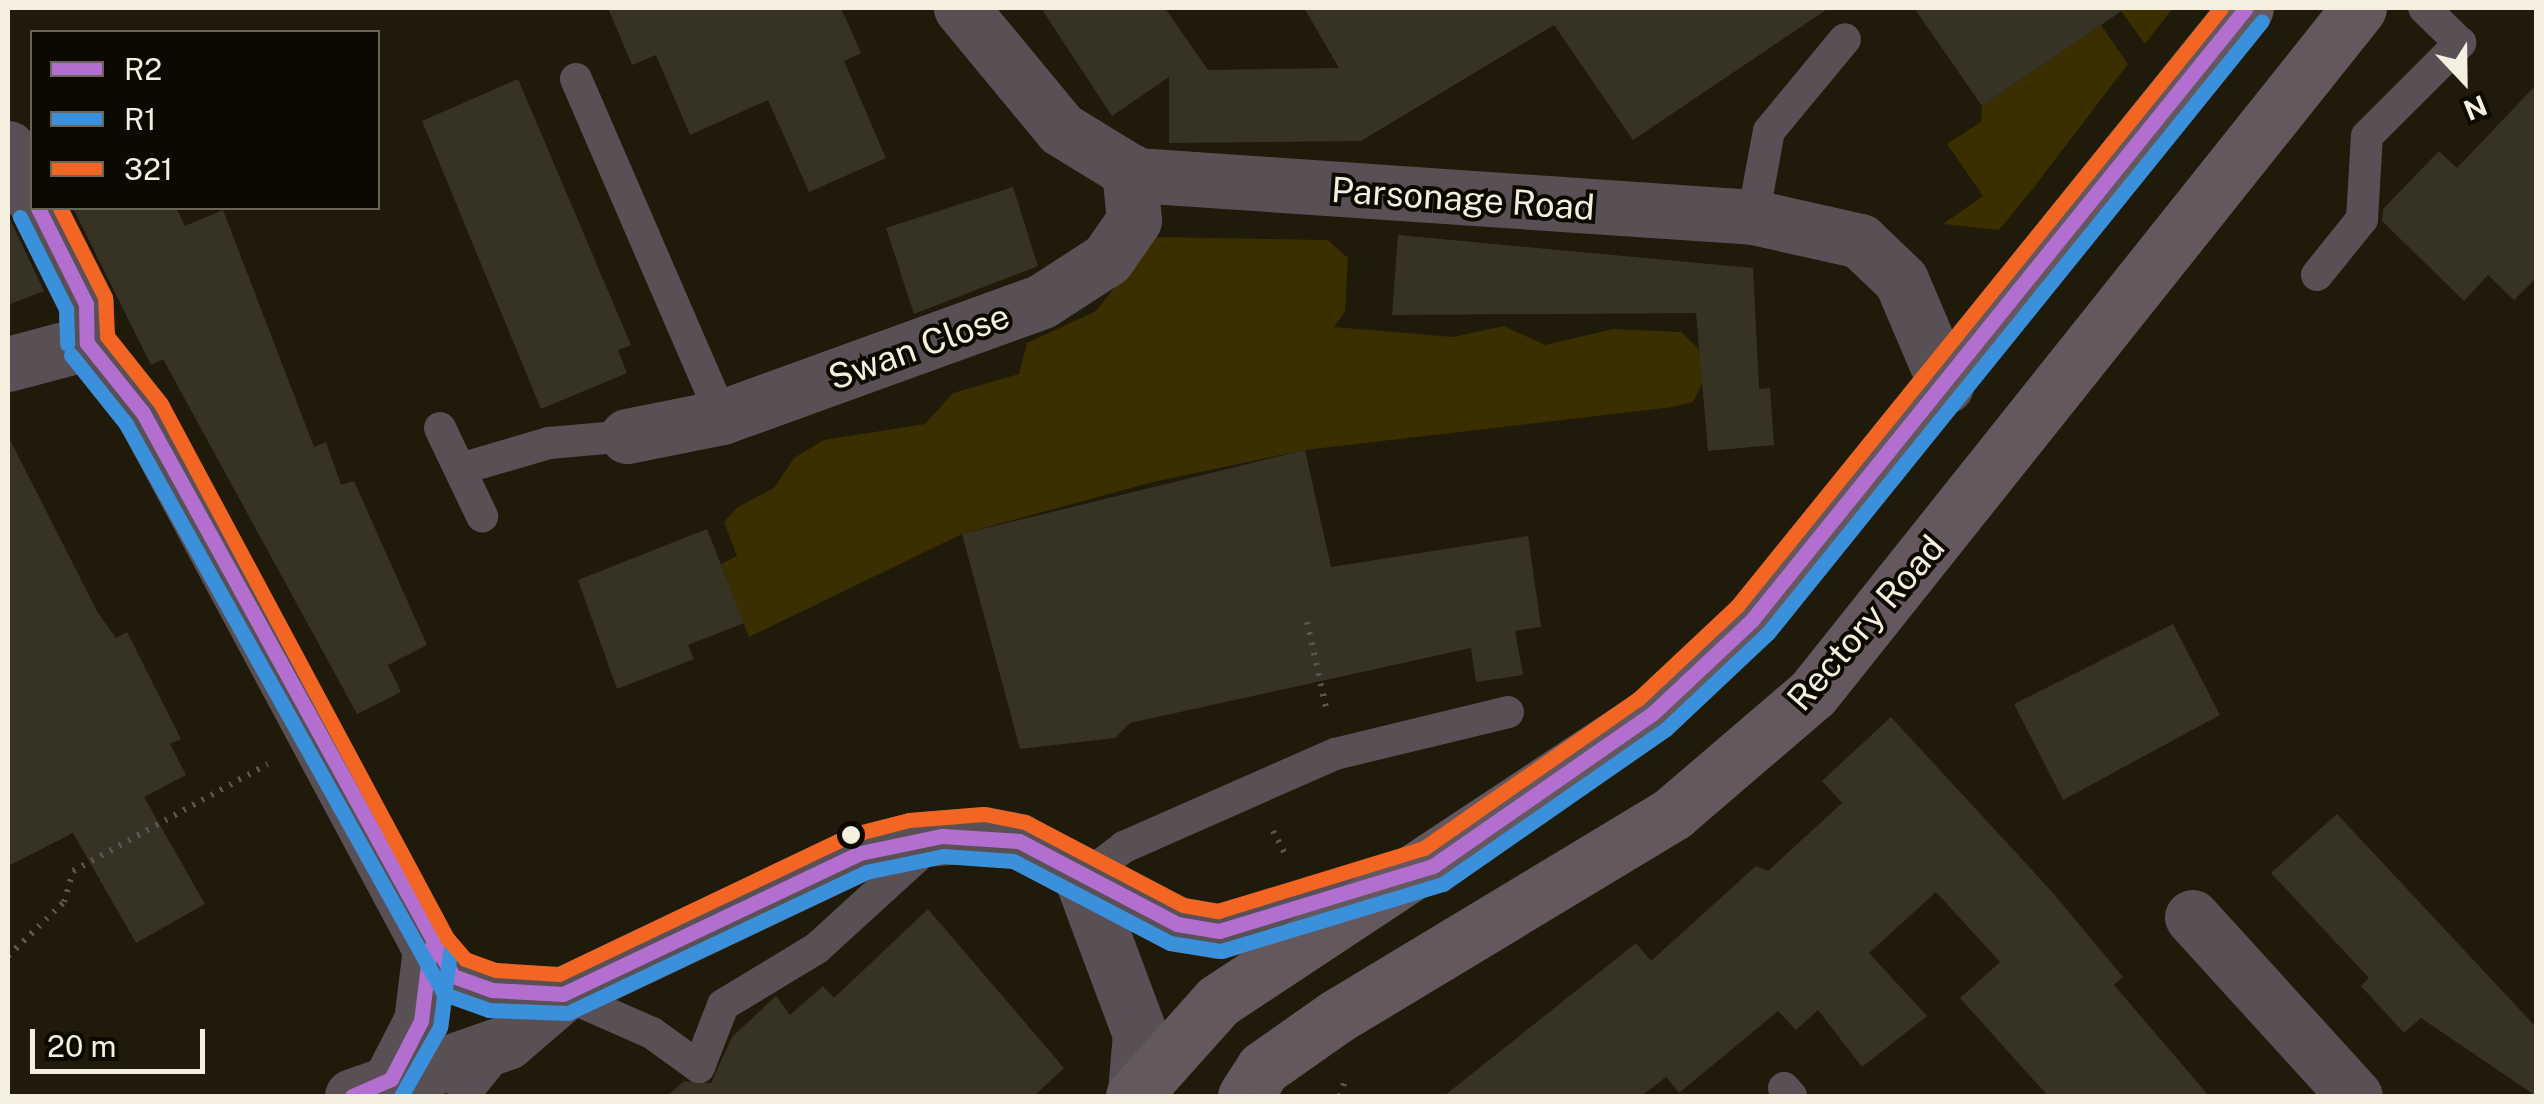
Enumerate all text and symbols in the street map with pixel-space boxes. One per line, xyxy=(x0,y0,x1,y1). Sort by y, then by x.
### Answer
legend xyxy=(30,30,380,210)
north arrow xyxy=(2414,30,2514,130)
text: R2 xyxy=(124,51,162,87)
text: N xyxy=(2459,89,2492,128)
text: R1 xyxy=(124,101,157,137)
text: 321 xyxy=(124,151,173,187)
street label: Parsonage Road xyxy=(1330,169,1596,229)
street label: Swan Close xyxy=(823,295,1015,399)
street label: Rectory Road xyxy=(1779,527,1953,719)
unlabelled marker xyxy=(841,825,861,845)
scale bar xyxy=(35,1009,210,1071)
text: 20 m xyxy=(47,1028,116,1064)

